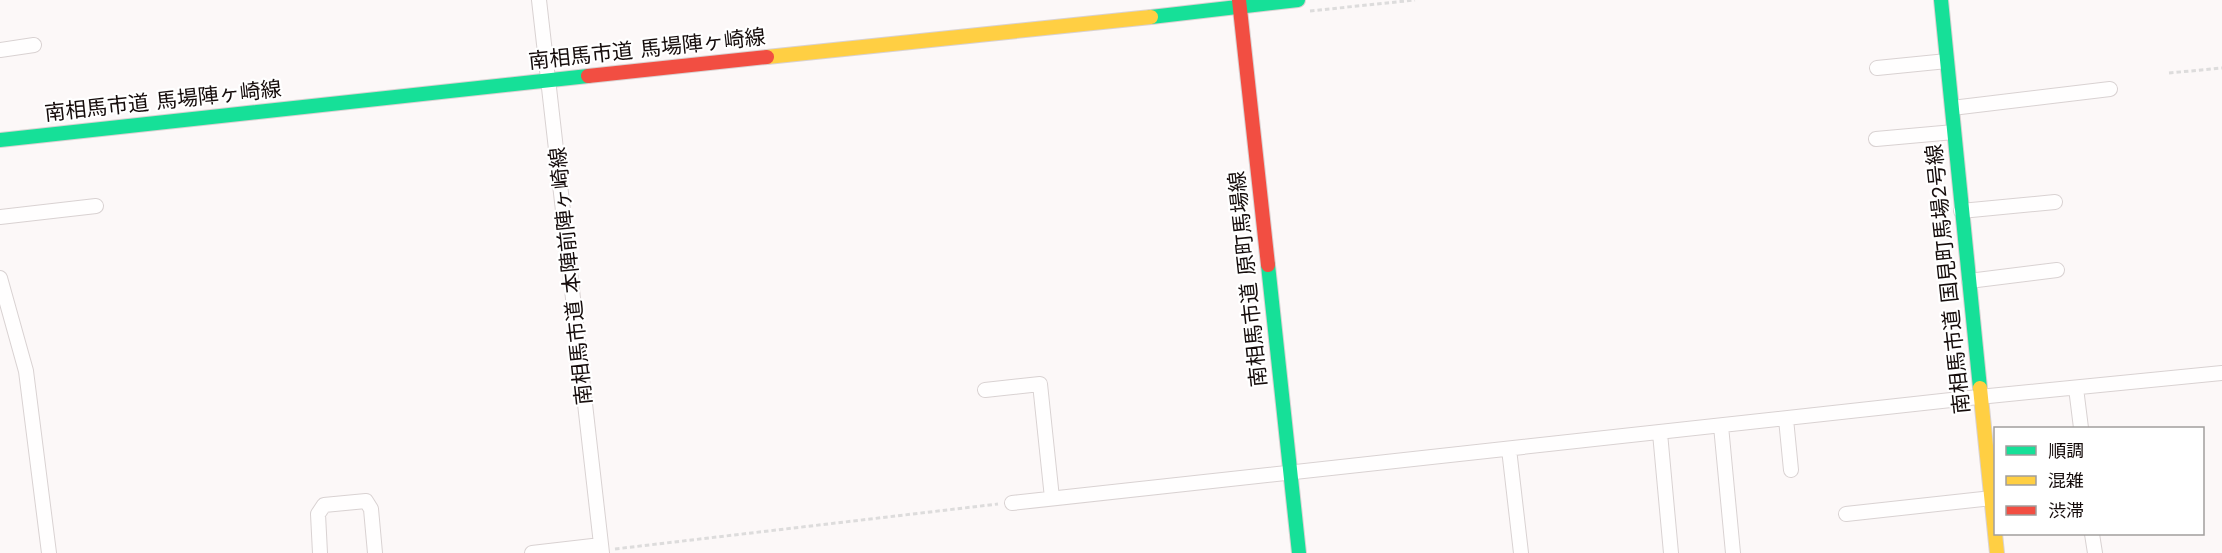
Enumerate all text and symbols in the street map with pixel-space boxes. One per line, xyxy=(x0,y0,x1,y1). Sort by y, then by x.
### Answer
street label: 南相馬市道 馬場陣ヶ崎線 xyxy=(527,24,767,73)
street label: 南相馬市道 馬場陣ヶ崎線 xyxy=(43,76,283,125)
street label: 南相馬市道 国見町馬場2号線 xyxy=(1921,143,1974,415)
street label: 南相馬市道 本陣前陣ヶ崎線 xyxy=(545,146,596,406)
street label: 南相馬市道 原町馬場線 xyxy=(1224,170,1271,388)
legend xyxy=(1994,427,2204,535)
text: 順調 xyxy=(2048,440,2084,461)
text: 混雑 xyxy=(2048,470,2084,491)
text: 渋滞 xyxy=(2048,500,2084,521)

